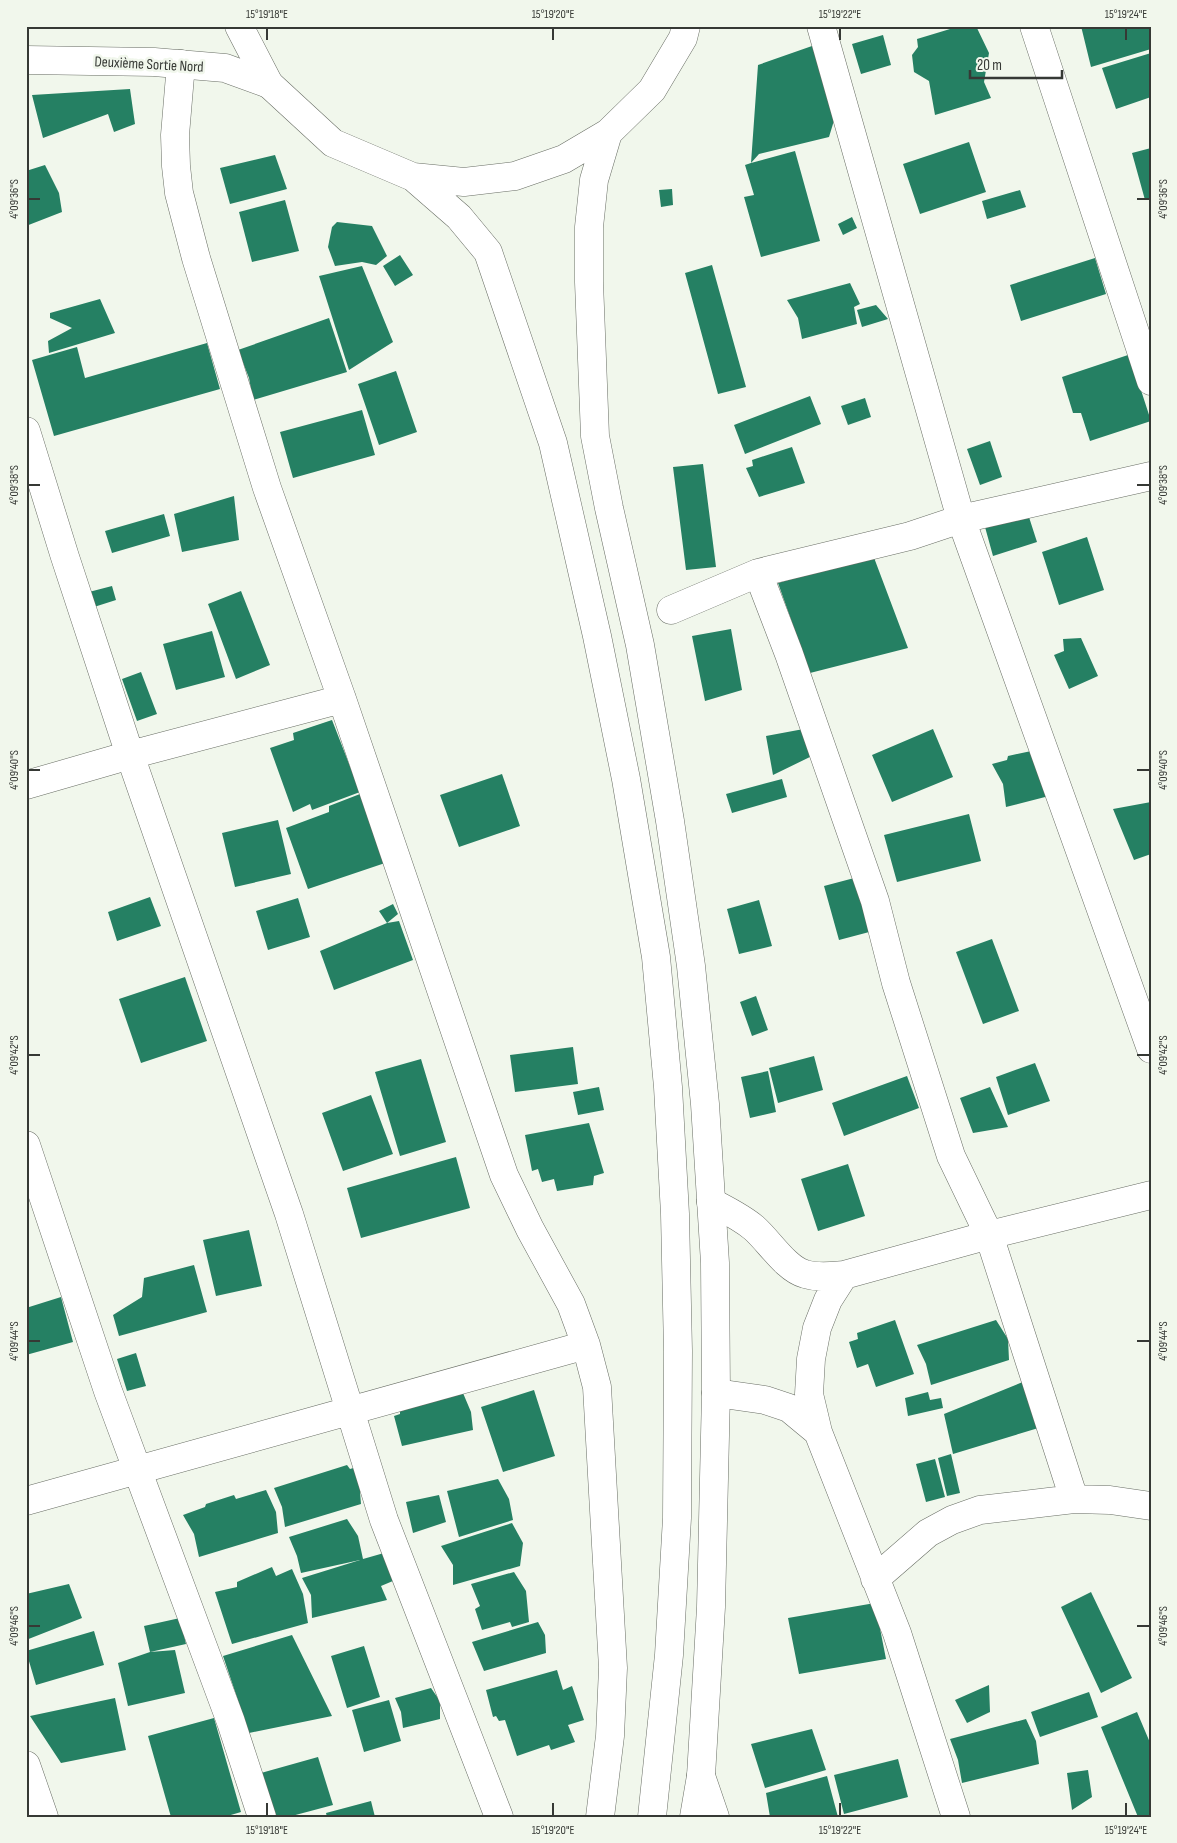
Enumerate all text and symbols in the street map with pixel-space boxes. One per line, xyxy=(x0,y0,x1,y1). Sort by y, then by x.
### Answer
text: 15°19'18"E xyxy=(246,7,288,22)
text: 15°19'20"E xyxy=(532,7,574,22)
text: 15°19'22"E xyxy=(819,7,861,22)
text: 15°19'24"E xyxy=(1105,7,1147,22)
scale bar xyxy=(970,48,1062,80)
street label: Deuxième Sortie Nord xyxy=(94,52,204,77)
text: 20 m xyxy=(977,56,1002,75)
text: 4°09'36"S xyxy=(7,179,22,219)
text: 4°09'36"S xyxy=(1156,179,1171,219)
text: 4°09'38"S xyxy=(7,465,22,505)
text: 4°09'38"S xyxy=(1156,465,1171,505)
text: 4°09'40"S xyxy=(7,750,22,790)
text: 4°09'40"S xyxy=(1156,750,1171,790)
text: 4°09'42"S xyxy=(7,1035,22,1075)
text: 4°09'42"S xyxy=(1156,1035,1171,1075)
text: 4°09'44"S xyxy=(7,1321,22,1361)
text: 4°09'44"S xyxy=(1156,1321,1171,1361)
text: 4°09'46"S xyxy=(7,1606,22,1646)
text: 4°09'46"S xyxy=(1156,1606,1171,1646)
text: 15°19'18"E xyxy=(246,1823,288,1838)
text: 15°19'20"E xyxy=(532,1823,574,1838)
text: 15°19'22"E xyxy=(819,1823,861,1838)
text: 15°19'24"E xyxy=(1105,1823,1147,1838)

